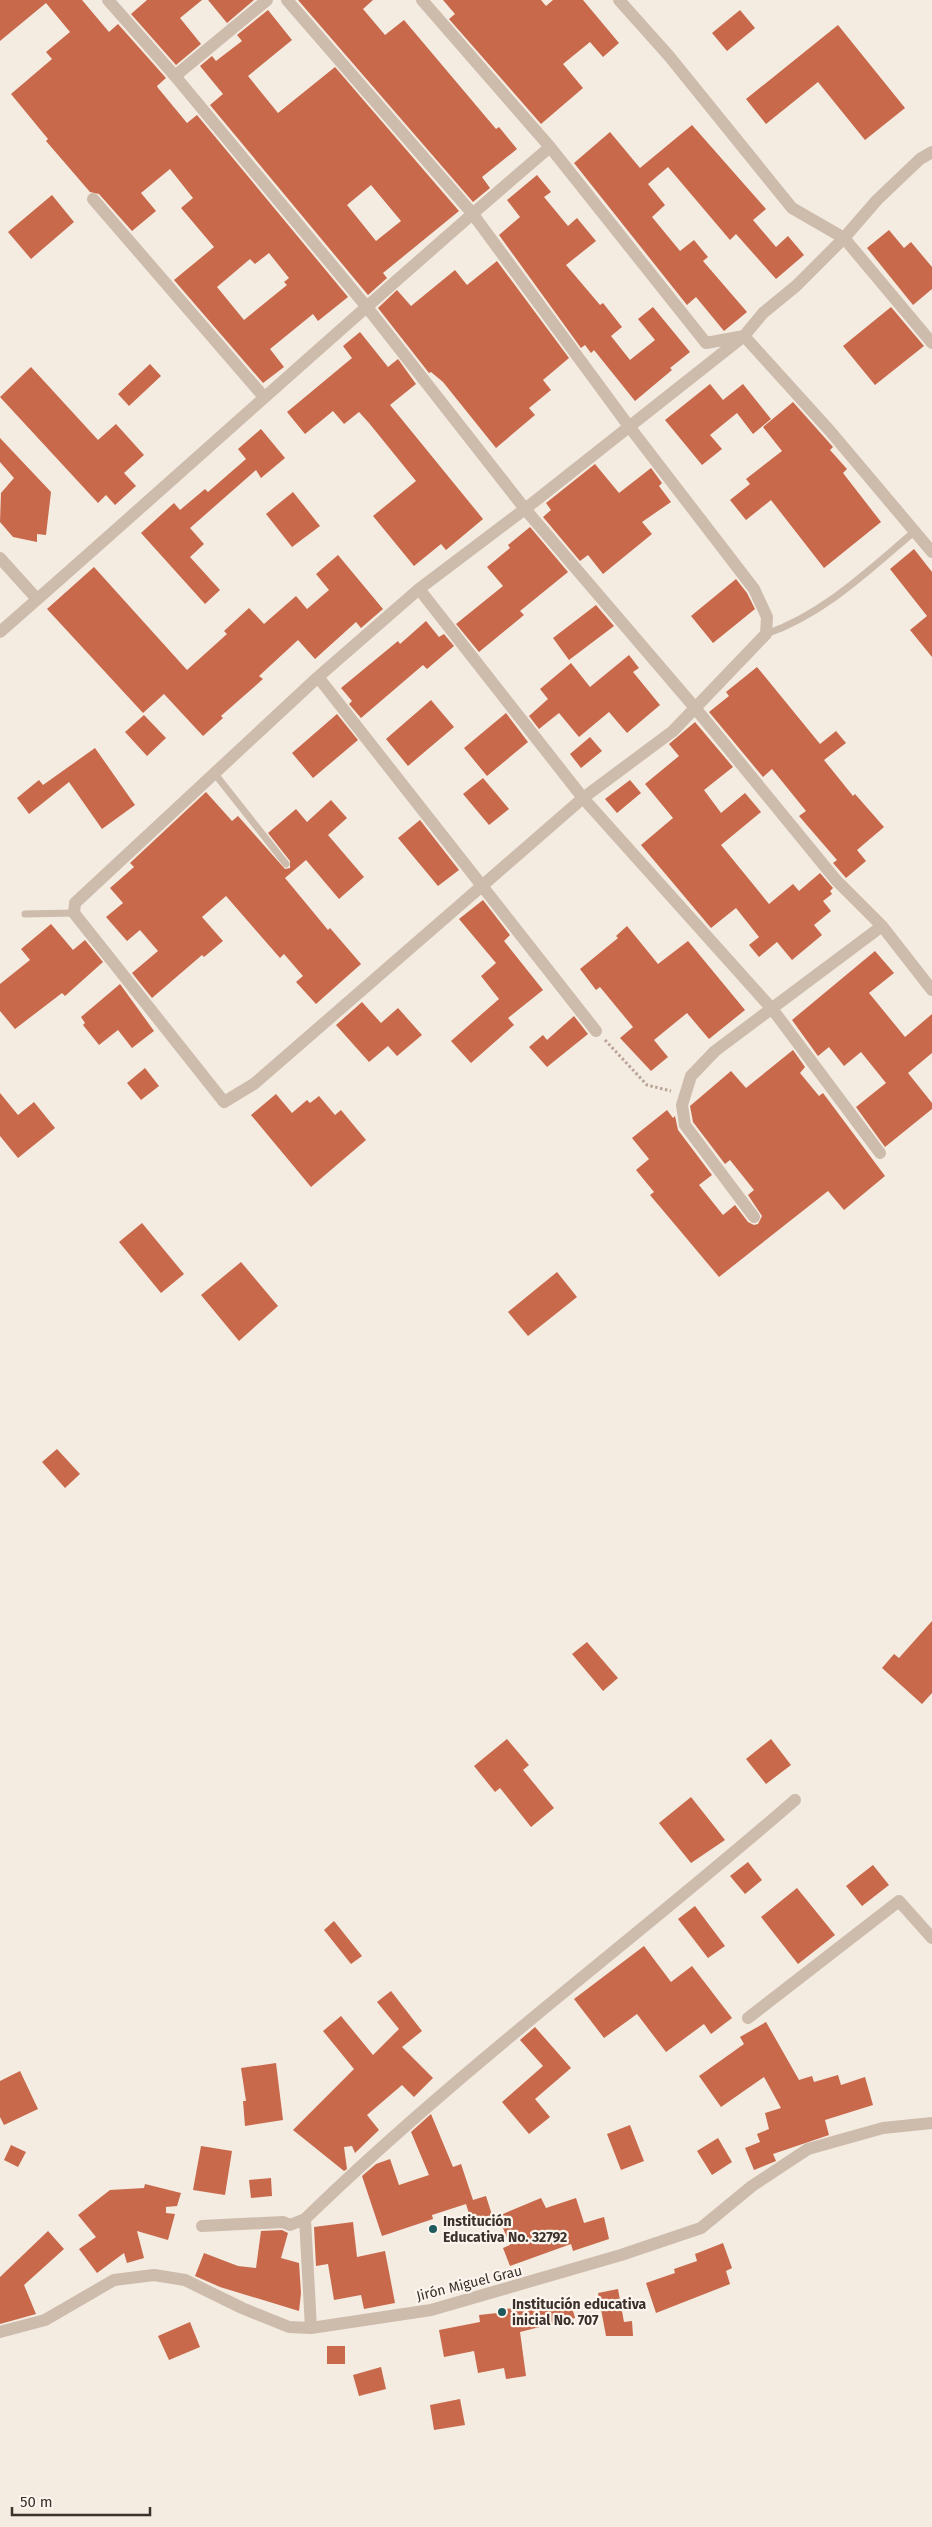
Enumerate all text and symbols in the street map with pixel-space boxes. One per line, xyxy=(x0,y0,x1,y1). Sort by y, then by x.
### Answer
place label: Institución Educativa No. 32792 xyxy=(443,2213,567,2246)
marker: Institución Educativa No. 32792 xyxy=(427,2223,439,2235)
street label: Jirón Miguel Grau xyxy=(414,2262,524,2305)
place label: Institución educativa inicial No. 707 xyxy=(512,2296,647,2329)
marker: Institución educativa inicial No. 707 xyxy=(496,2306,508,2318)
scale bar xyxy=(12,2484,150,2516)
text: 50 m xyxy=(20,2493,53,2511)

